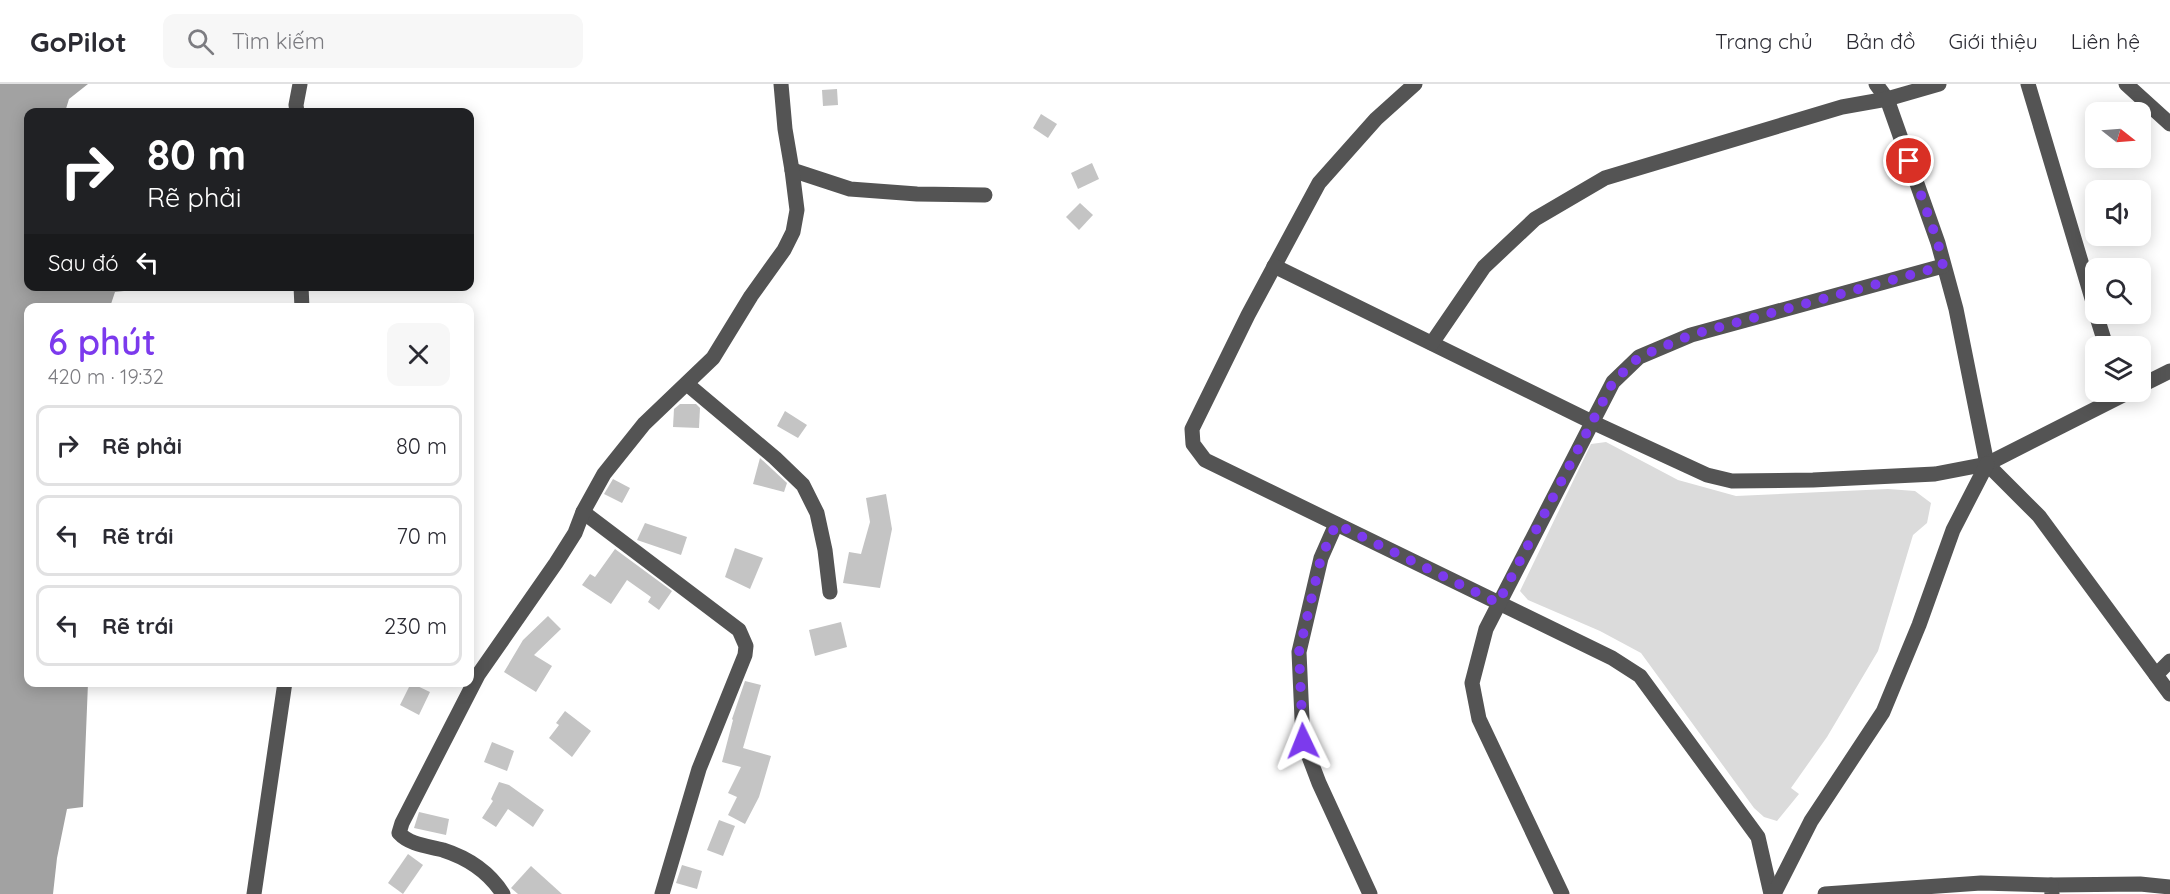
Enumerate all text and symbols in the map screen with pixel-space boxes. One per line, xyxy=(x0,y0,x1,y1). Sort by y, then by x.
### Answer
search box xyxy=(163,14,583,68)
text: GoPilot xyxy=(30,24,127,59)
icon: search xyxy=(184,25,217,58)
text: Tìm kiếm xyxy=(232,27,325,55)
text: Trang chủ xyxy=(1715,28,1813,54)
text: Bản đồ xyxy=(1846,28,1915,54)
text: Giới thiệu xyxy=(1948,28,2038,54)
text: Liên hệ xyxy=(2071,28,2140,54)
north arrow xyxy=(2085,102,2151,168)
map controls xyxy=(2085,102,2151,402)
text: 80 m xyxy=(147,128,246,181)
icon: right xyxy=(48,132,126,210)
pin xyxy=(1883,135,1934,186)
icon: arrive xyxy=(1892,144,1925,177)
text: Rẽ phải xyxy=(147,180,241,214)
button: sound xyxy=(2085,180,2151,246)
icon: left xyxy=(131,246,164,279)
text: Sau đó xyxy=(48,249,119,277)
button: search xyxy=(2085,258,2151,324)
text: 6 phút xyxy=(48,319,156,364)
button: close xyxy=(387,323,450,386)
button: layers xyxy=(2085,336,2151,402)
text: 420 m · 19:32 xyxy=(48,364,164,389)
icon: right xyxy=(51,429,84,462)
text: Rẽ phải xyxy=(102,432,182,460)
text: 80 m xyxy=(396,432,447,460)
icon: left xyxy=(51,519,84,552)
text: Rẽ trái xyxy=(102,522,173,550)
text: 70 m xyxy=(397,522,447,550)
icon: left xyxy=(51,609,84,642)
text: Rẽ trái xyxy=(102,612,173,640)
text: 230 m xyxy=(384,612,447,640)
position arrow xyxy=(1271,709,1335,773)

